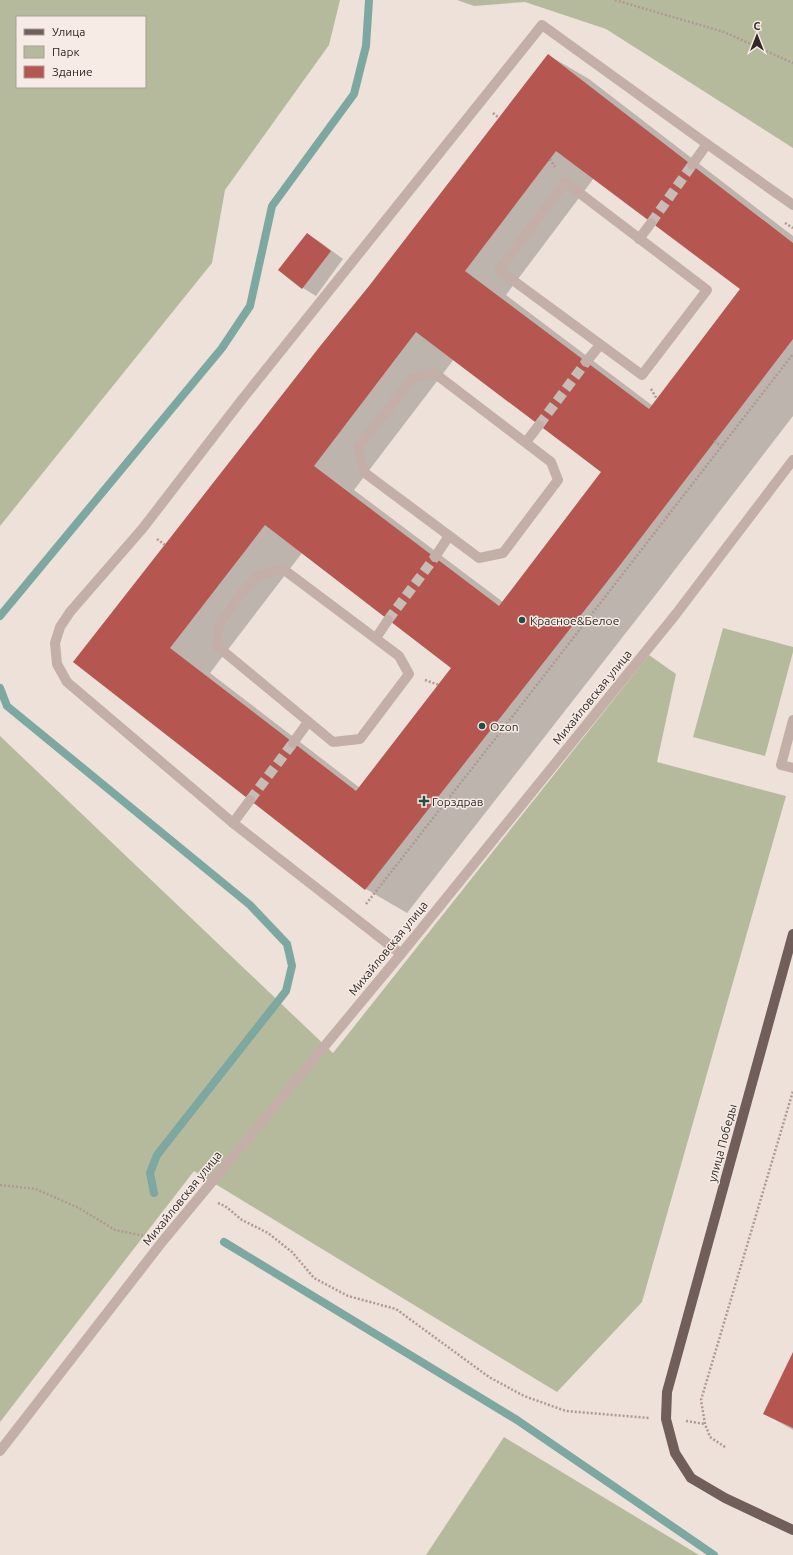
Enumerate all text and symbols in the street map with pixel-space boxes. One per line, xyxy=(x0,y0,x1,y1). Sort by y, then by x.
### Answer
legend xyxy=(16,16,146,88)
north arrow xyxy=(737,16,777,56)
text: С xyxy=(753,20,761,32)
text: Улица xyxy=(52,25,85,38)
text: Парк xyxy=(52,45,80,58)
text: Здание xyxy=(52,65,93,78)
place label: Красное&Белое xyxy=(530,614,619,627)
marker: Красное&Белое xyxy=(517,615,527,625)
street label: Михайловская улица xyxy=(550,647,634,747)
place label: Ozon xyxy=(490,720,519,733)
marker: Ozon xyxy=(477,721,487,731)
place label: Горздрав xyxy=(432,795,483,808)
marker: Горздрав xyxy=(419,796,429,806)
street label: Михайловская улица xyxy=(346,898,430,998)
street label: улица Победы xyxy=(705,1102,739,1184)
street label: Михайловская улица xyxy=(140,1148,224,1248)

